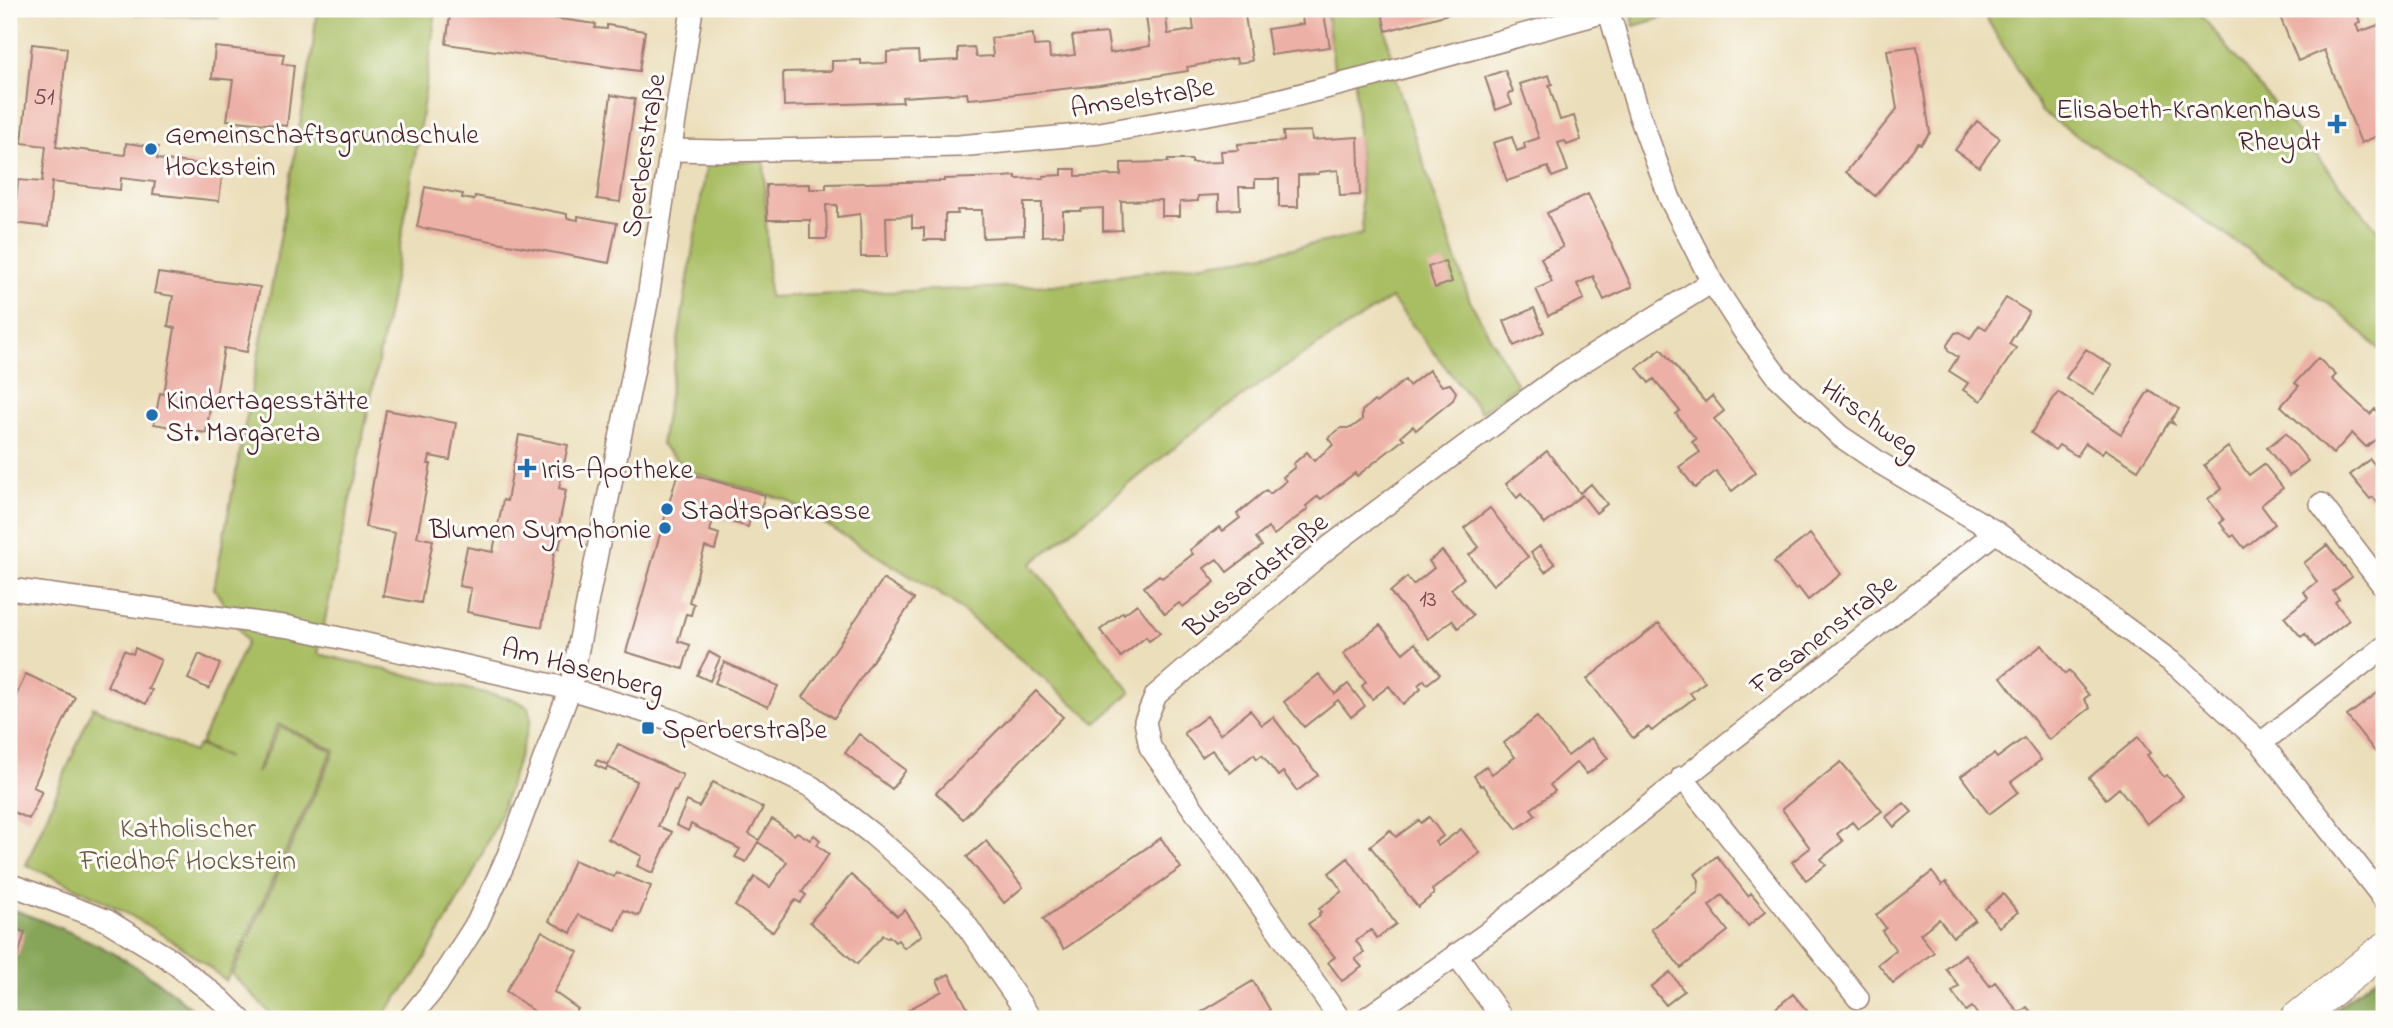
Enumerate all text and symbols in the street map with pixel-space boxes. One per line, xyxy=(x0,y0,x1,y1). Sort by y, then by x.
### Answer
street label: Amselstraße xyxy=(1068,68,1218,131)
street label: Sperberstraße xyxy=(612,70,679,240)
house number: 51 xyxy=(33,81,55,116)
place label: Elisabeth-Krankenhaus Rheydt xyxy=(2056,91,2321,164)
marker: Elisabeth-Krankenhaus Rheydt xyxy=(2327,114,2347,134)
place label: Gemeinschaftsgrundschule Hockstein xyxy=(165,116,479,189)
marker: Gemeinschaftsgrundschule Hockstein xyxy=(143,141,159,157)
street label: Hirschweg xyxy=(1811,370,1927,470)
place label: Kindertagesstätte St. Margareta xyxy=(166,382,369,455)
marker: Kindertagesstätte St. Margareta xyxy=(144,407,160,423)
place label: Iris-Apotheke xyxy=(541,451,694,492)
marker: Iris-Apotheke xyxy=(519,460,535,476)
place label: Stadtsparkasse xyxy=(681,492,871,533)
marker: Stadtsparkasse xyxy=(659,501,675,517)
street label: Bussardstraße xyxy=(1175,504,1339,650)
place label: Blumen Symphonie xyxy=(428,511,651,552)
marker: Blumen Symphonie xyxy=(657,520,673,536)
street label: Fasanenstraße xyxy=(1741,565,1907,707)
house number: 13 xyxy=(1419,583,1437,618)
street label: Am Hasenberg xyxy=(496,629,668,712)
place label: Sperberstraße xyxy=(662,711,828,752)
marker: Sperberstraße xyxy=(640,720,656,736)
park label: Katholischer Friedhof Hockstein xyxy=(79,810,296,883)

